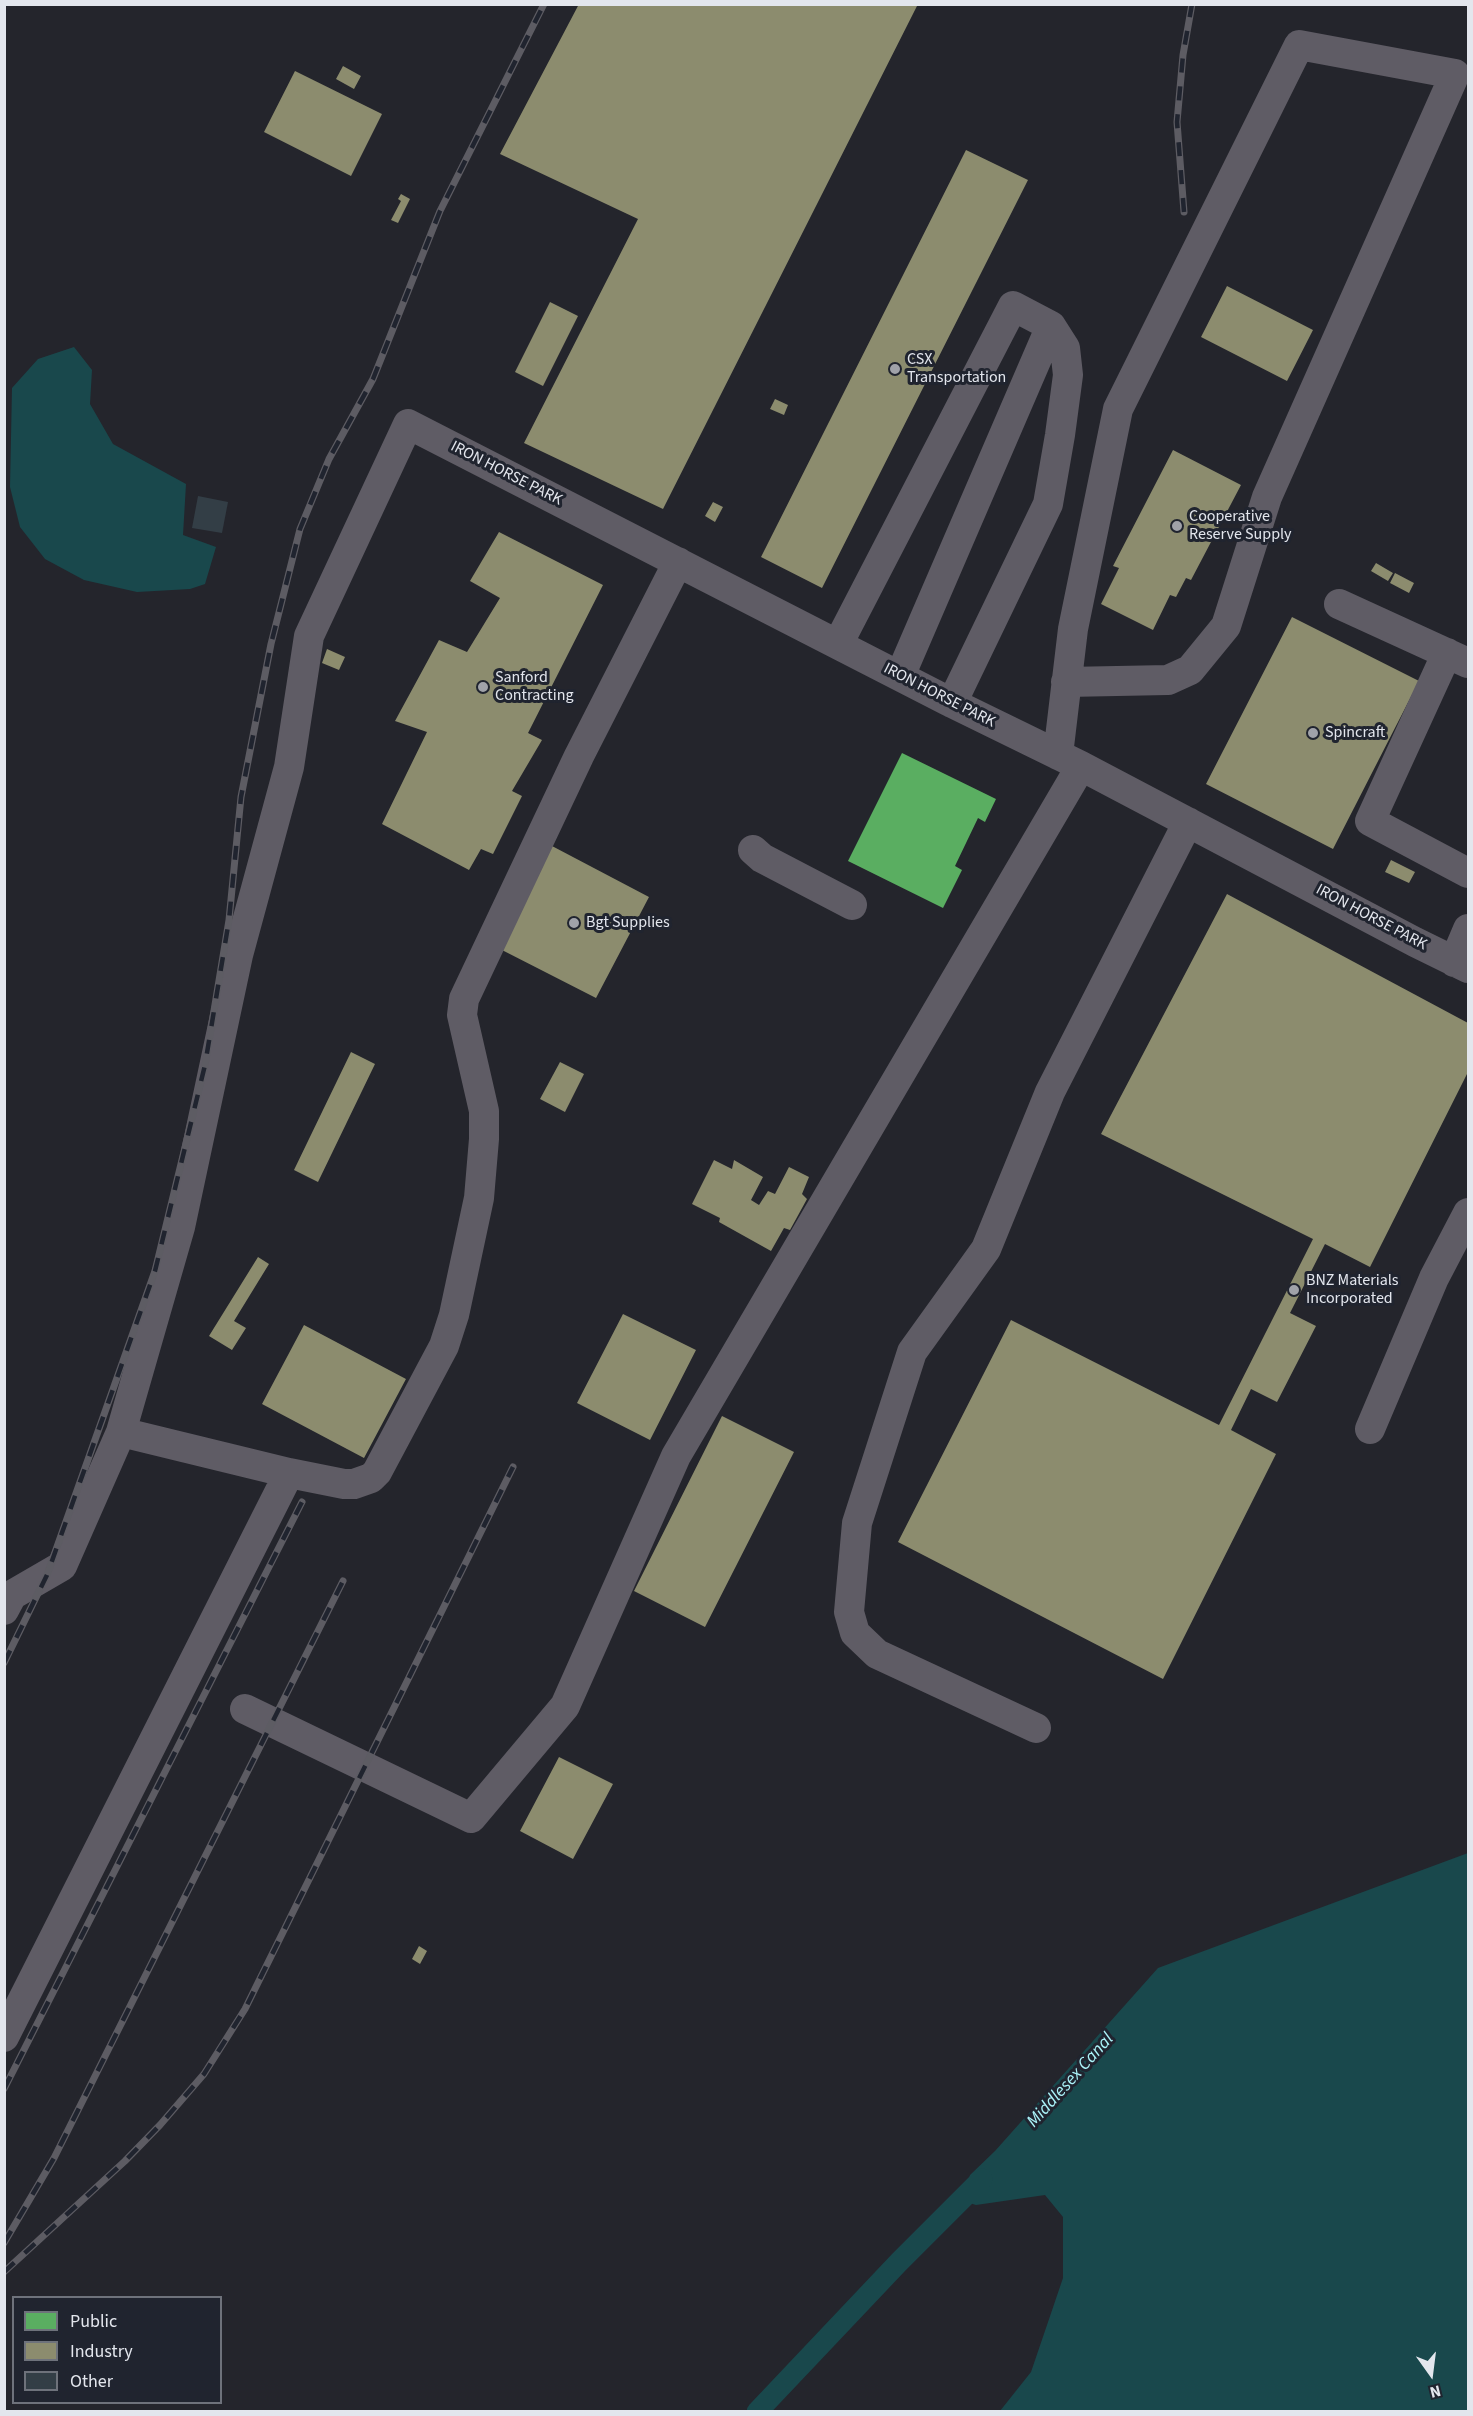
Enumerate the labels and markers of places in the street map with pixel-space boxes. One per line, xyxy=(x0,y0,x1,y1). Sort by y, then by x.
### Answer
place label: CSX Transportation xyxy=(907,350,1006,388)
marker: CSX Transportation xyxy=(888,362,902,376)
place label: Cooperative Reserve Supply xyxy=(1189,507,1292,545)
marker: Cooperative Reserve Supply xyxy=(1170,519,1184,533)
place label: Sanford Contracting xyxy=(495,668,574,706)
marker: Sanford Contracting xyxy=(476,680,490,694)
place label: Spincraft xyxy=(1325,723,1385,743)
marker: Spincraft xyxy=(1306,726,1320,740)
place label: Bgt Supplies xyxy=(586,913,670,933)
marker: Bgt Supplies xyxy=(567,916,581,930)
place label: BNZ Materials Incorporated xyxy=(1306,1271,1399,1309)
marker: BNZ Materials Incorporated xyxy=(1287,1283,1301,1297)

